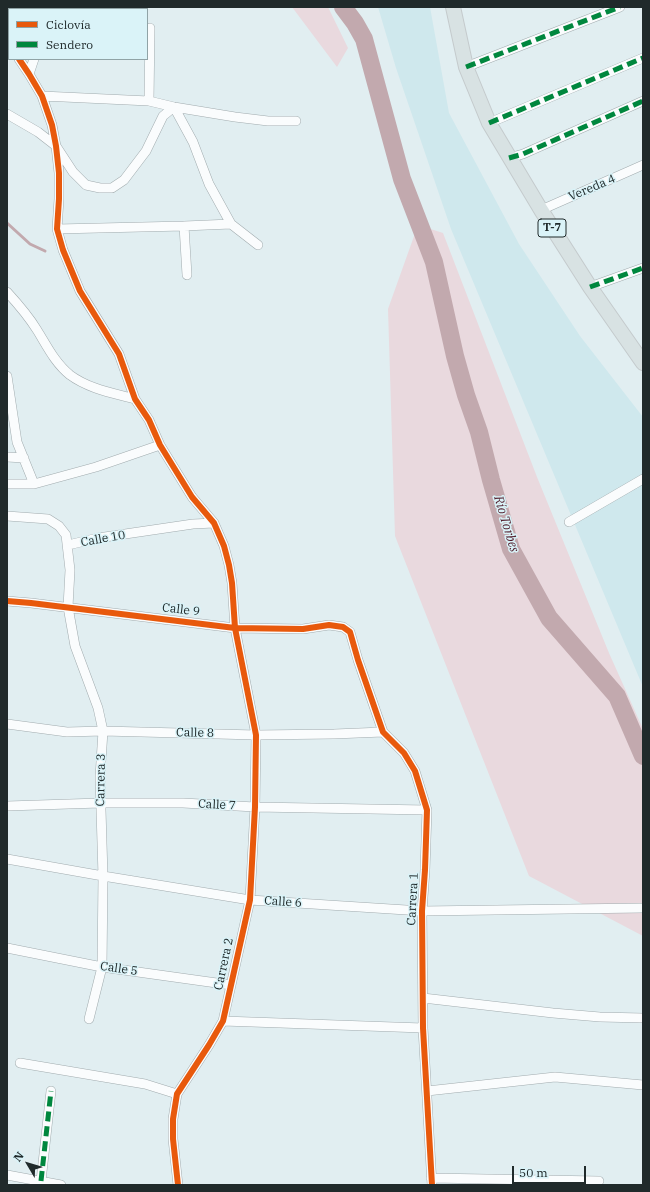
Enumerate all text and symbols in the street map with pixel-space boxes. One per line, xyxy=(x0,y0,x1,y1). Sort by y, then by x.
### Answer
legend xyxy=(8,8,148,60)
text: Ciclovía xyxy=(46,17,91,32)
text: Sendero xyxy=(46,37,93,52)
street label: Vereda 4 xyxy=(566,172,618,204)
road number: T-7 xyxy=(538,219,566,237)
water label: Río Torbes xyxy=(490,494,522,554)
street label: Calle 10 xyxy=(80,528,126,550)
street label: Calle 9 xyxy=(161,601,201,619)
street label: Calle 8 xyxy=(176,725,214,741)
street label: Carrera 3 xyxy=(93,753,109,807)
street label: Calle 7 xyxy=(198,797,236,813)
street label: Carrera 1 xyxy=(404,872,422,926)
street label: Calle 6 xyxy=(264,893,302,911)
street label: Carrera 2 xyxy=(211,937,237,991)
street label: Calle 5 xyxy=(99,959,139,979)
north arrow xyxy=(8,1144,48,1184)
text: N xyxy=(10,1149,27,1164)
scale bar xyxy=(514,1158,588,1184)
text: 50 m xyxy=(519,1165,548,1180)

